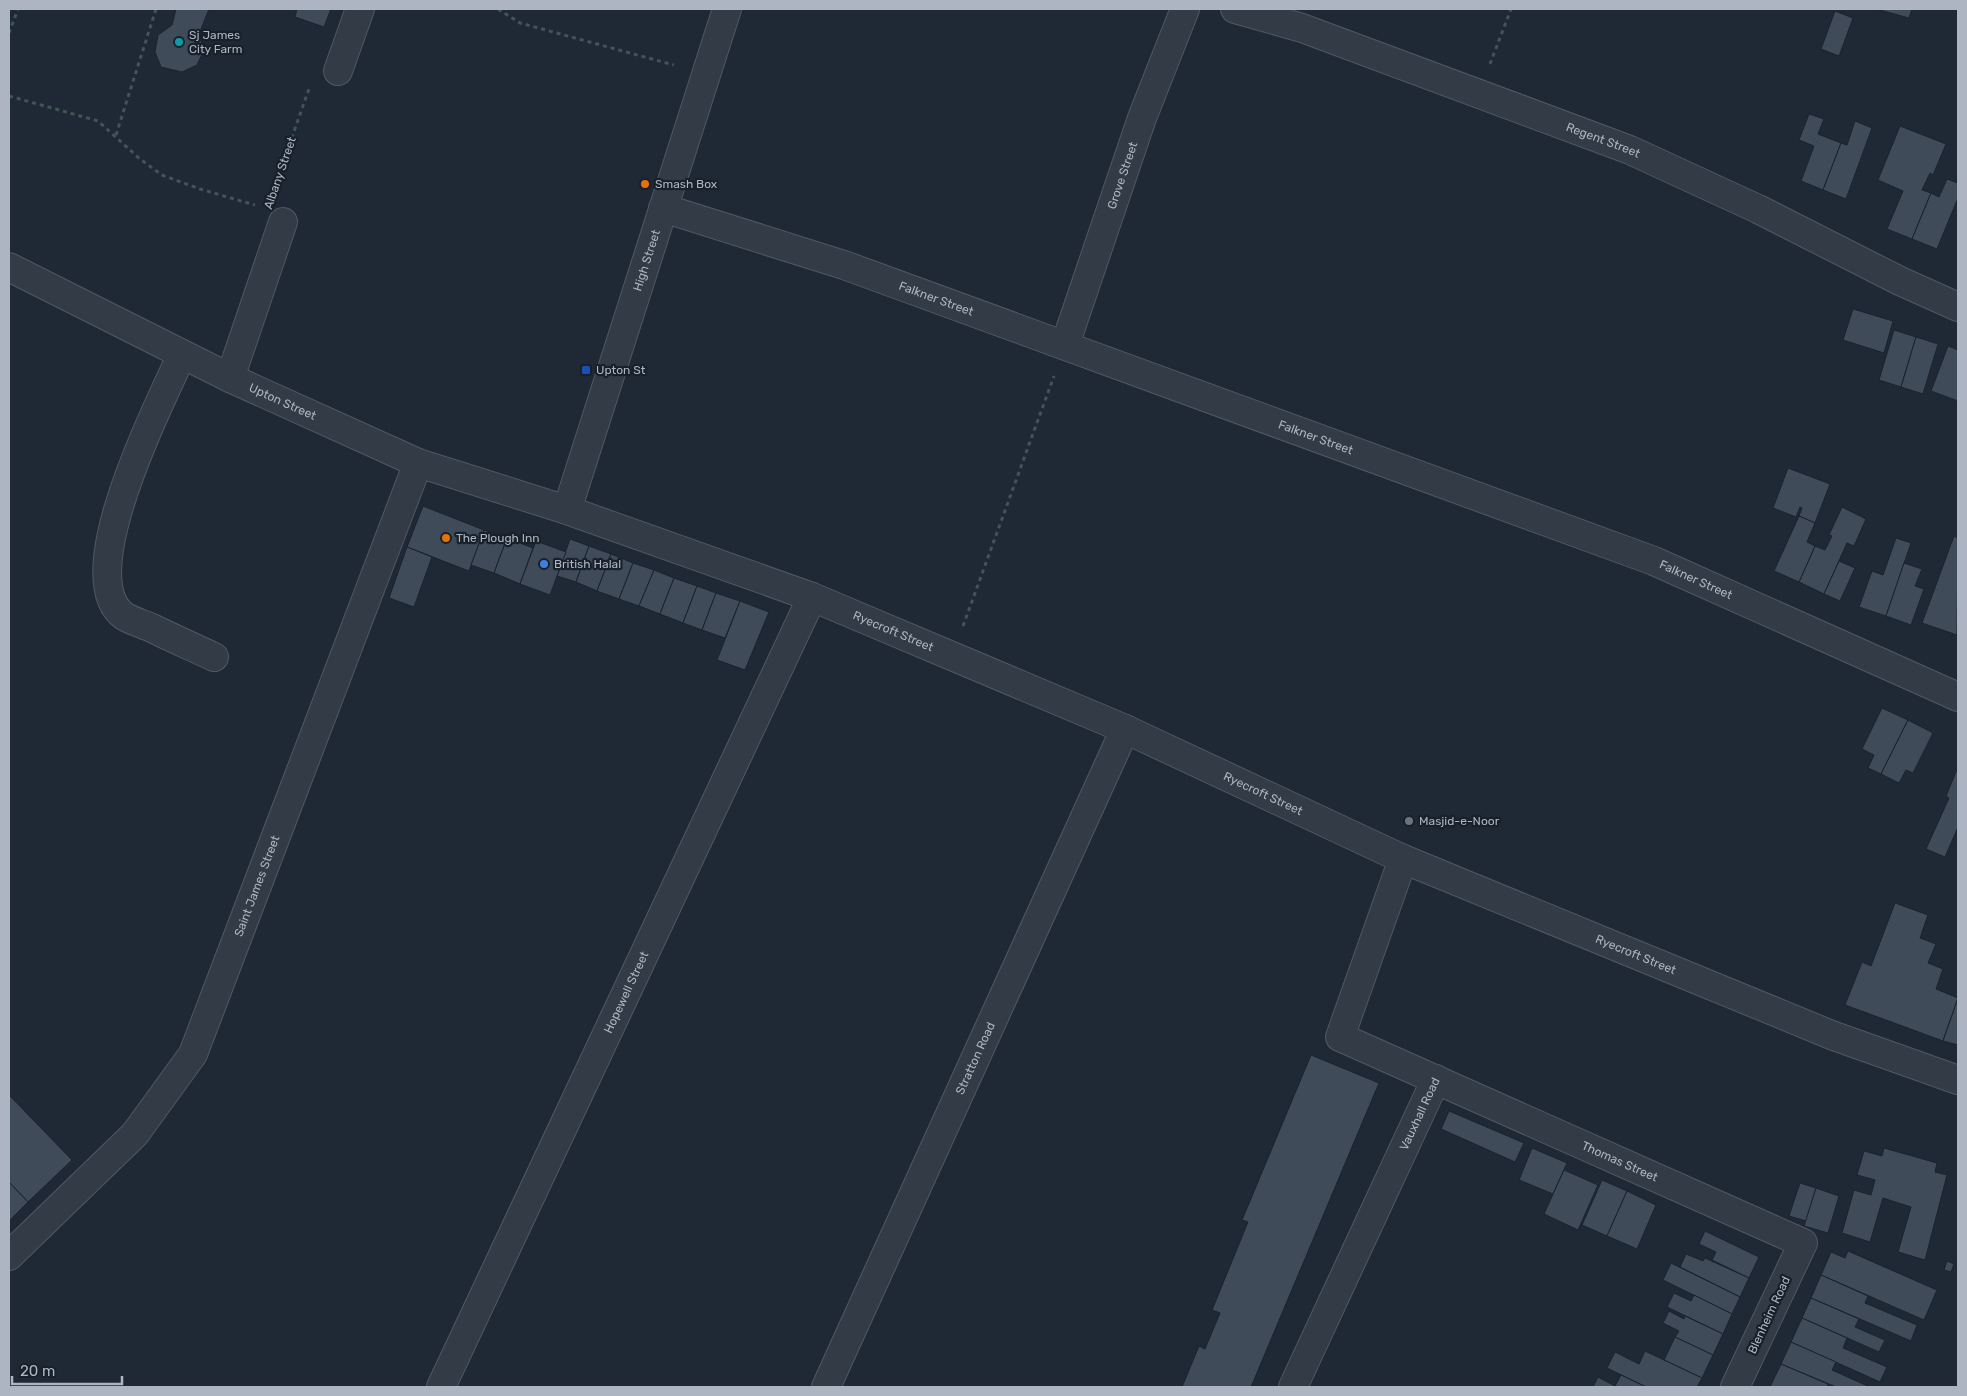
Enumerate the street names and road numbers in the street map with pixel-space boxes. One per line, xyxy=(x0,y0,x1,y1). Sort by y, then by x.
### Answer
street label: Regent Street xyxy=(1564,120,1643,161)
street label: Albany Street xyxy=(261,135,299,211)
street label: Grove Street xyxy=(1105,140,1140,211)
street label: High Street xyxy=(630,228,663,293)
street label: Falkner Street xyxy=(897,279,976,319)
street label: Upton Street xyxy=(247,381,319,423)
street label: Falkner Street xyxy=(1276,417,1355,458)
street label: Falkner Street xyxy=(1657,557,1735,602)
street label: Ryecroft Street xyxy=(851,608,936,655)
street label: Ryecroft Street xyxy=(1221,769,1305,818)
street label: Saint James Street xyxy=(231,833,283,939)
street label: Ryecroft Street xyxy=(1593,932,1678,977)
street label: Hopewell Street xyxy=(601,949,652,1036)
street label: Stratton Road xyxy=(953,1020,998,1097)
street label: Vauxhall Road xyxy=(1397,1075,1443,1153)
street label: Thomas Street xyxy=(1579,1138,1660,1185)
street label: Blenheim Road xyxy=(1745,1274,1793,1356)

